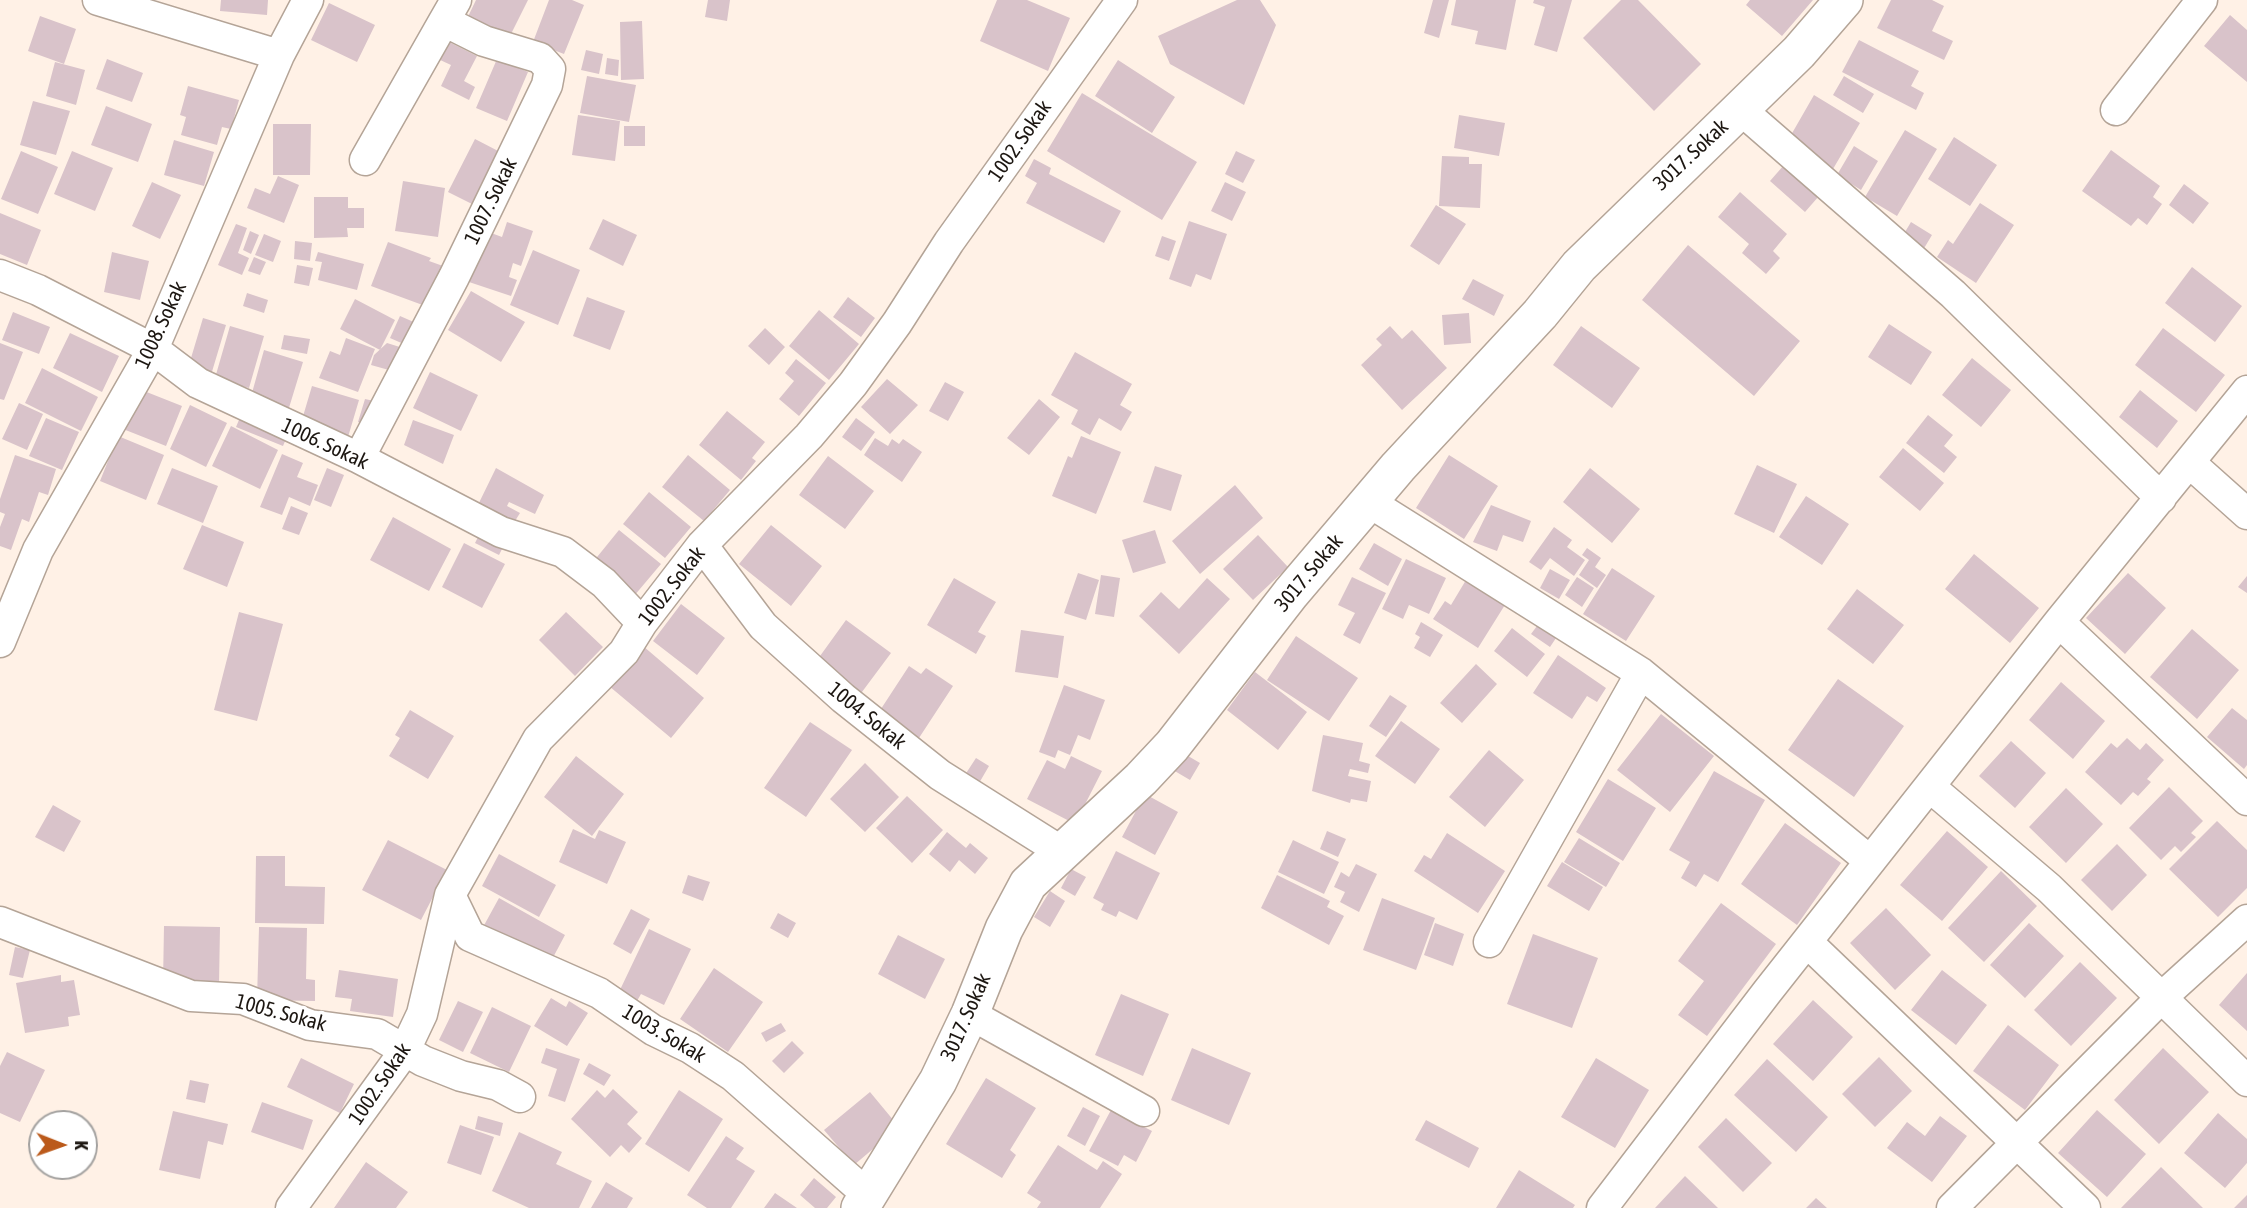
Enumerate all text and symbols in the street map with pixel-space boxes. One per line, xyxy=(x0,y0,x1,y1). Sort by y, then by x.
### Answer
street label: 1002. Sokak xyxy=(983,96,1057,186)
street label: 3017. Sokak xyxy=(1648,114,1734,196)
street label: 1007. Sokak xyxy=(459,154,523,248)
street label: 1008. Sokak xyxy=(130,278,192,372)
street label: 1006. Sokak xyxy=(278,413,372,475)
street label: 3017. Sokak xyxy=(1269,529,1349,617)
street label: 1002. Sokak xyxy=(633,542,711,630)
street label: 1004. Sokak xyxy=(823,677,911,755)
street label: 3017. Sokak xyxy=(936,969,996,1065)
street label: 1005. Sokak xyxy=(233,989,329,1037)
street label: 1003. Sokak xyxy=(618,999,710,1069)
street label: 1002. Sokak xyxy=(344,1038,416,1130)
north arrow xyxy=(28,1110,98,1180)
text: K xyxy=(71,1140,93,1150)

